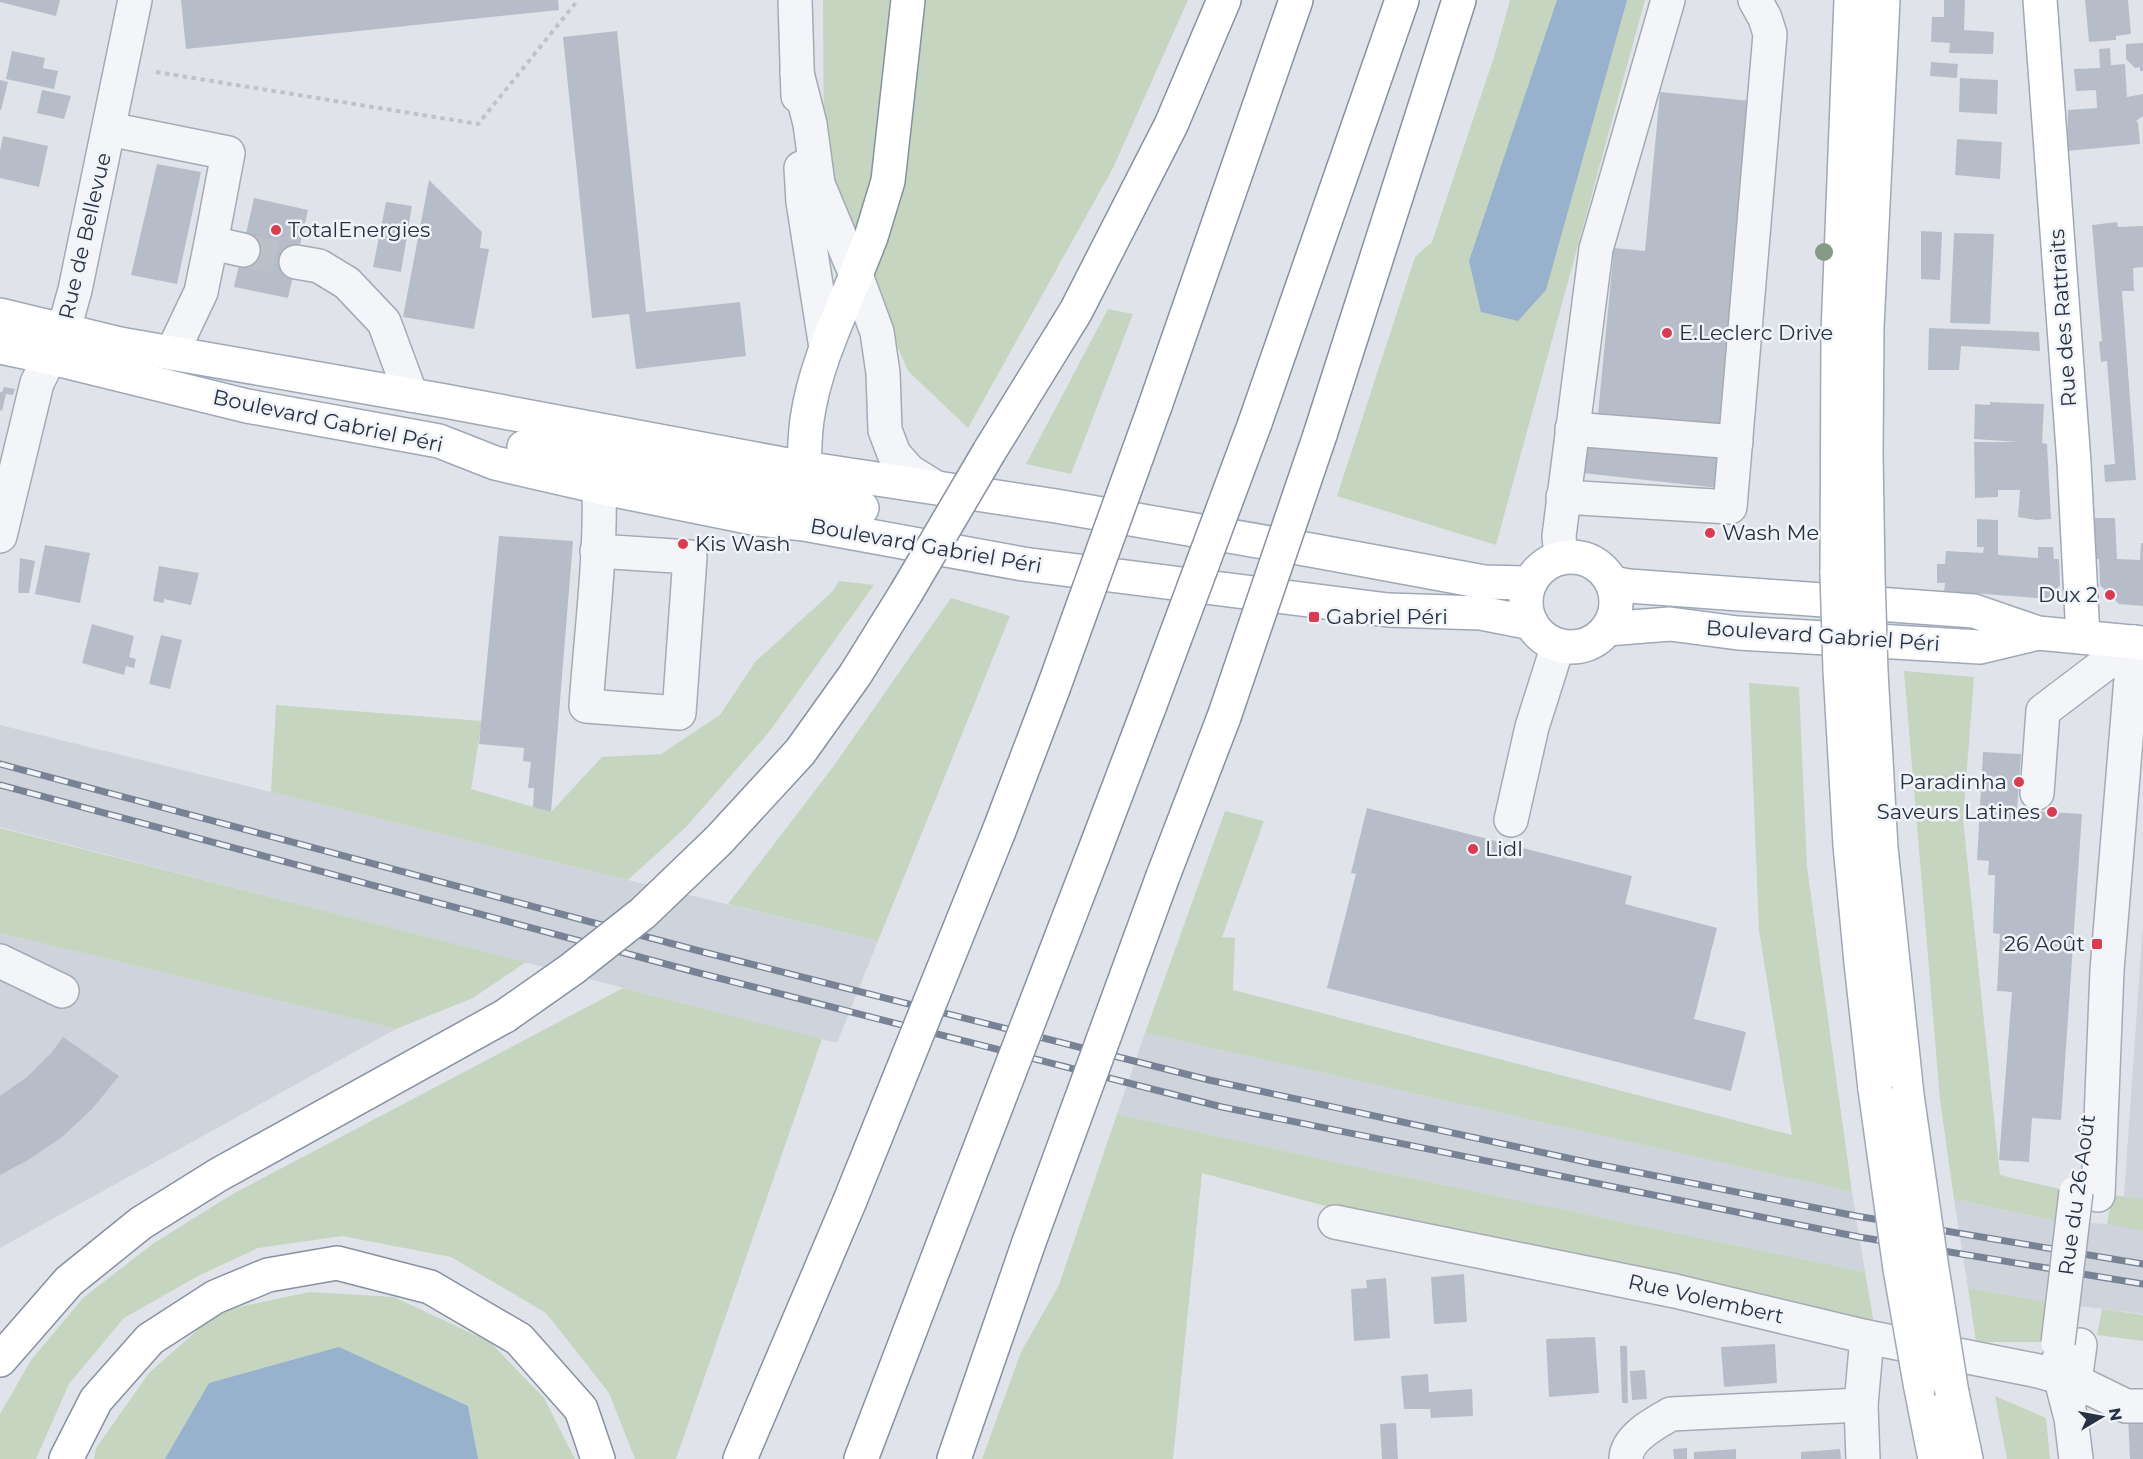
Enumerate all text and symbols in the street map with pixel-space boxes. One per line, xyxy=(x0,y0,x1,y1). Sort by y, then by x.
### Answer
street label: Rue de Bellevue xyxy=(53,150,116,322)
place label: TotalEnergies xyxy=(288,217,430,242)
marker: TotalEnergies xyxy=(269,223,283,237)
street label: Rue des Rattraits xyxy=(2044,228,2081,408)
place label: E.Leclerc Drive xyxy=(1679,320,1833,345)
marker: E.Leclerc Drive xyxy=(1660,326,1674,340)
street label: Boulevard Gabriel Péri xyxy=(211,384,445,457)
street label: Boulevard Gabriel Péri xyxy=(808,513,1044,578)
place label: Wash Me xyxy=(1722,520,1819,545)
marker: Wash Me xyxy=(1703,526,1717,540)
place label: Kis Wash xyxy=(695,531,790,556)
marker: Kis Wash xyxy=(676,537,690,551)
place label: Dux 2 xyxy=(2038,582,2098,607)
marker: Dux 2 xyxy=(2103,588,2117,602)
place label: Gabriel Péri xyxy=(1326,604,1448,629)
marker: Gabriel Péri xyxy=(1307,610,1321,624)
street label: Boulevard Gabriel Péri xyxy=(1705,615,1941,656)
place label: Paradinha xyxy=(1899,769,2007,794)
marker: Paradinha xyxy=(2012,775,2026,789)
place label: Saveurs Latines xyxy=(1877,799,2040,824)
marker: Saveurs Latines xyxy=(2045,805,2059,819)
place label: Lidl xyxy=(1485,836,1523,861)
marker: Lidl xyxy=(1466,842,1480,856)
place label: 26 Août xyxy=(2004,931,2085,956)
marker: 26 Août xyxy=(2090,937,2104,951)
street label: Rue du 26 Août xyxy=(2053,1113,2100,1277)
street label: Rue Volembert xyxy=(1626,1268,1786,1329)
north arrow xyxy=(2071,1387,2131,1447)
text: N xyxy=(2105,1406,2126,1423)

